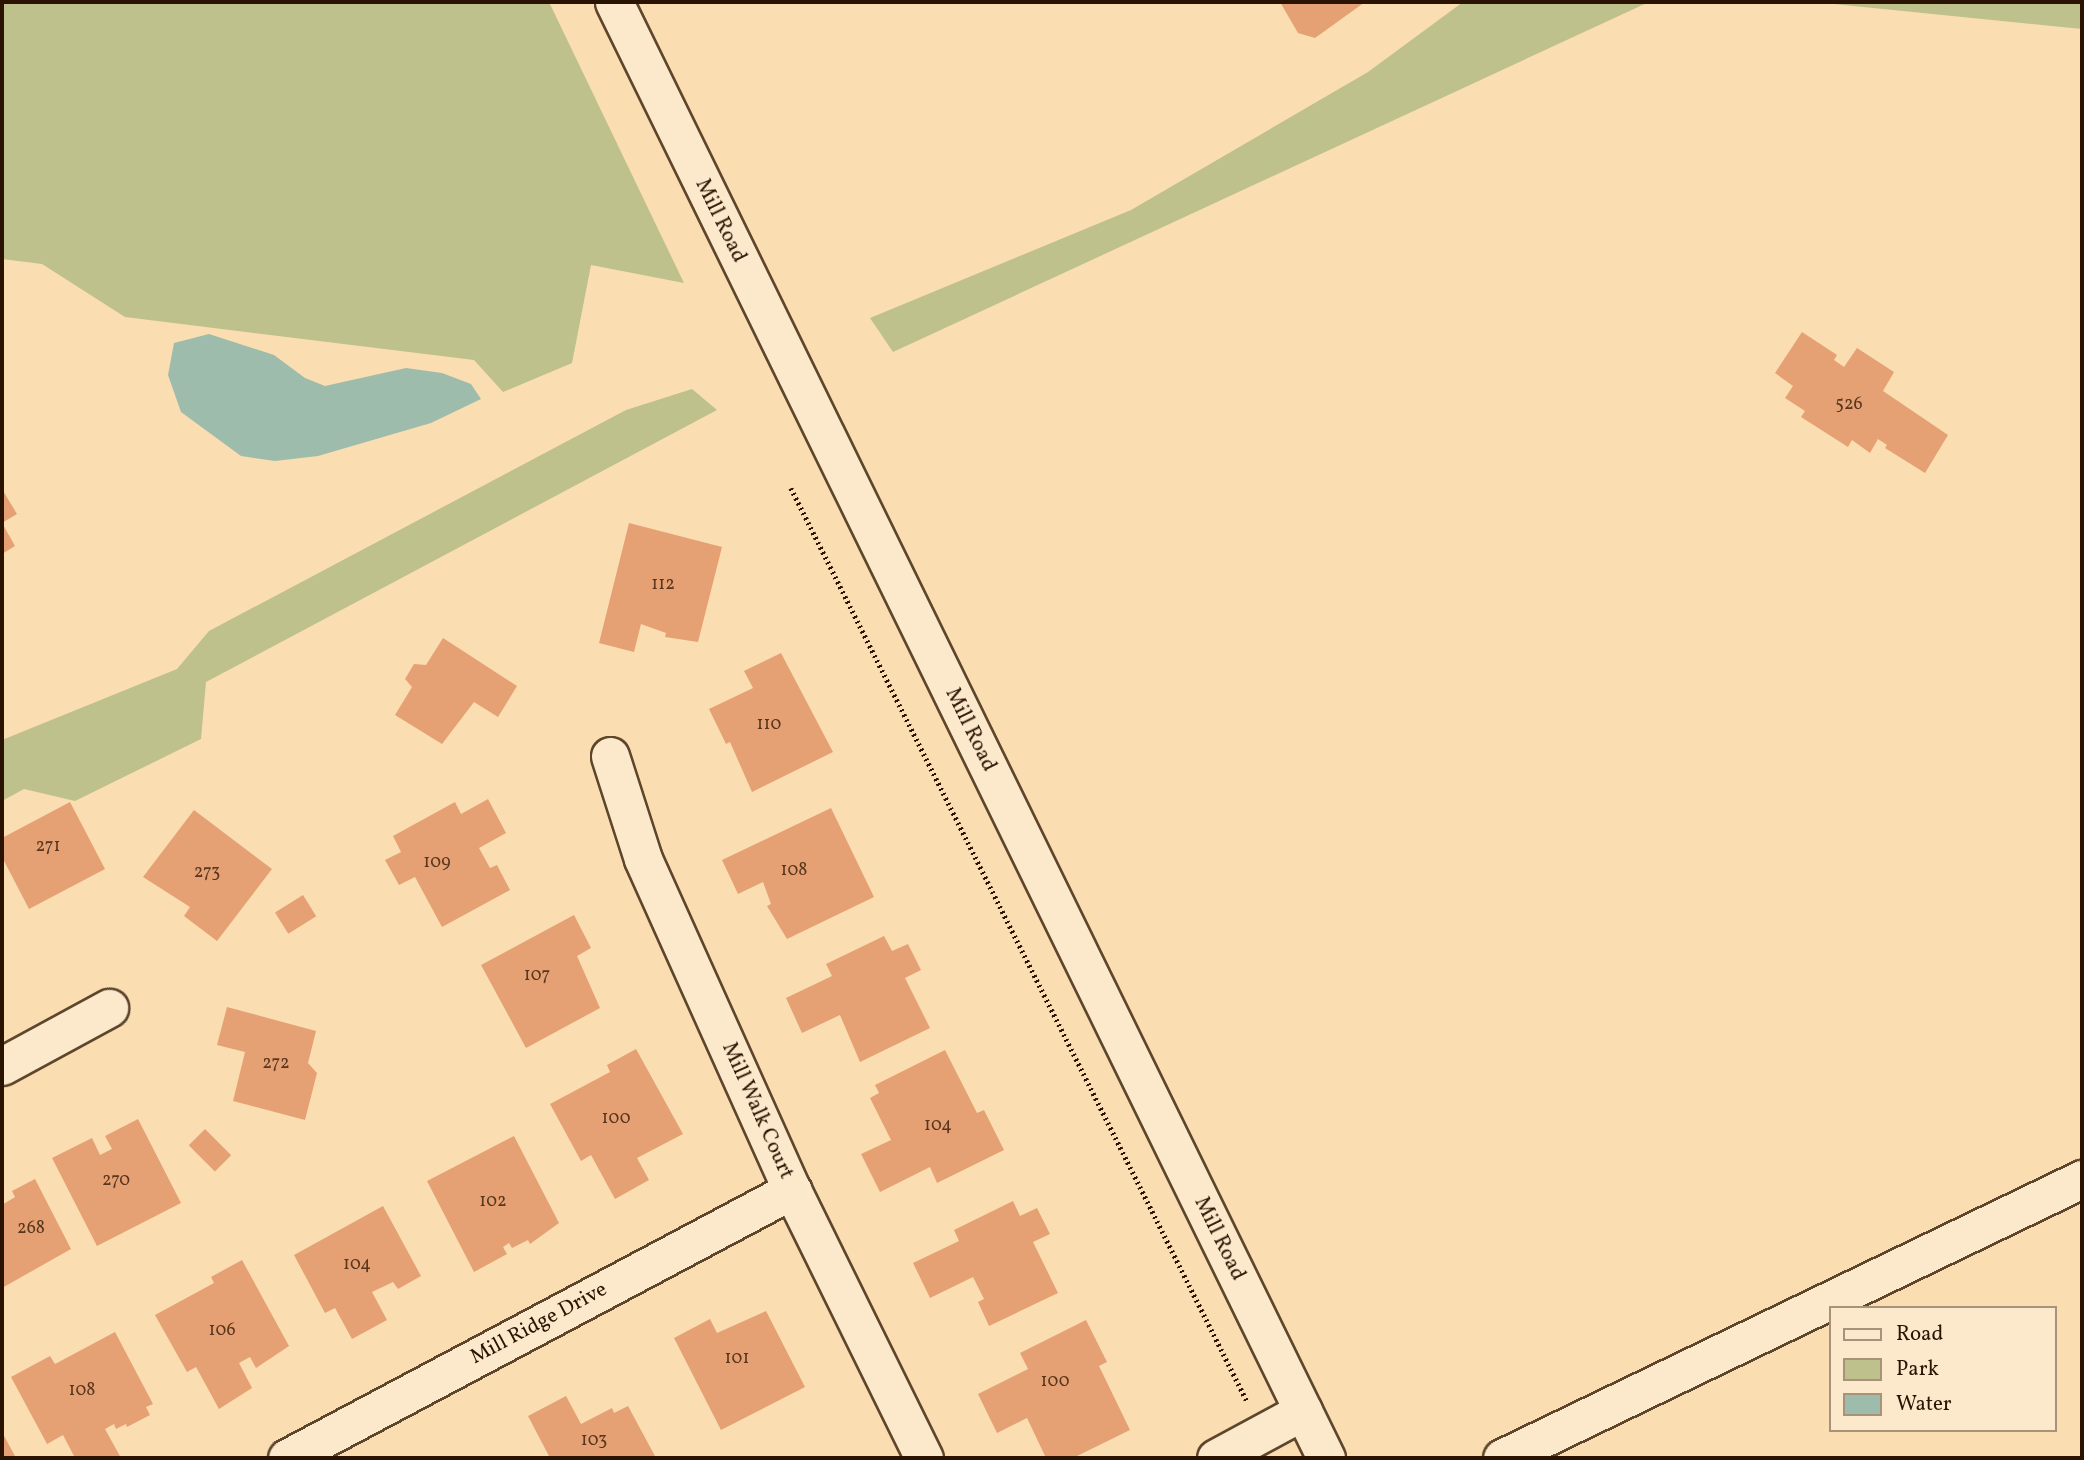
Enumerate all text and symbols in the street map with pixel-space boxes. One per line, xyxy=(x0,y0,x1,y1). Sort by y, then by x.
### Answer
street label: Mill Road xyxy=(689,175,751,267)
house number: 526 xyxy=(1835,394,1863,416)
house number: 112 xyxy=(651,574,675,596)
street label: Mill Road xyxy=(939,684,1001,776)
house number: 110 xyxy=(757,714,781,736)
house number: 271 xyxy=(36,836,60,858)
house number: 109 xyxy=(423,852,451,874)
house number: 108 xyxy=(781,860,807,882)
house number: 273 xyxy=(194,862,220,884)
house number: 107 xyxy=(524,965,550,987)
street label: Mill Walk Court xyxy=(715,1038,799,1184)
house number: 272 xyxy=(262,1053,290,1075)
house number: 100 xyxy=(602,1108,630,1130)
house number: 104 xyxy=(924,1115,952,1137)
house number: 270 xyxy=(102,1170,130,1192)
house number: 102 xyxy=(479,1191,507,1213)
street label: Mill Road xyxy=(1188,1193,1250,1285)
house number: 268 xyxy=(17,1218,45,1240)
house number: 104 xyxy=(343,1254,371,1276)
street label: Mill Ridge Drive xyxy=(466,1277,612,1371)
legend xyxy=(1828,1306,2056,1432)
house number: 106 xyxy=(208,1320,236,1342)
text: Road xyxy=(1896,1320,1943,1349)
house number: 101 xyxy=(725,1348,749,1370)
text: Park xyxy=(1896,1355,1939,1384)
house number: 100 xyxy=(1041,1371,1069,1393)
house number: 108 xyxy=(69,1380,95,1402)
text: Water xyxy=(1896,1390,1952,1419)
house number: 103 xyxy=(581,1430,607,1452)

